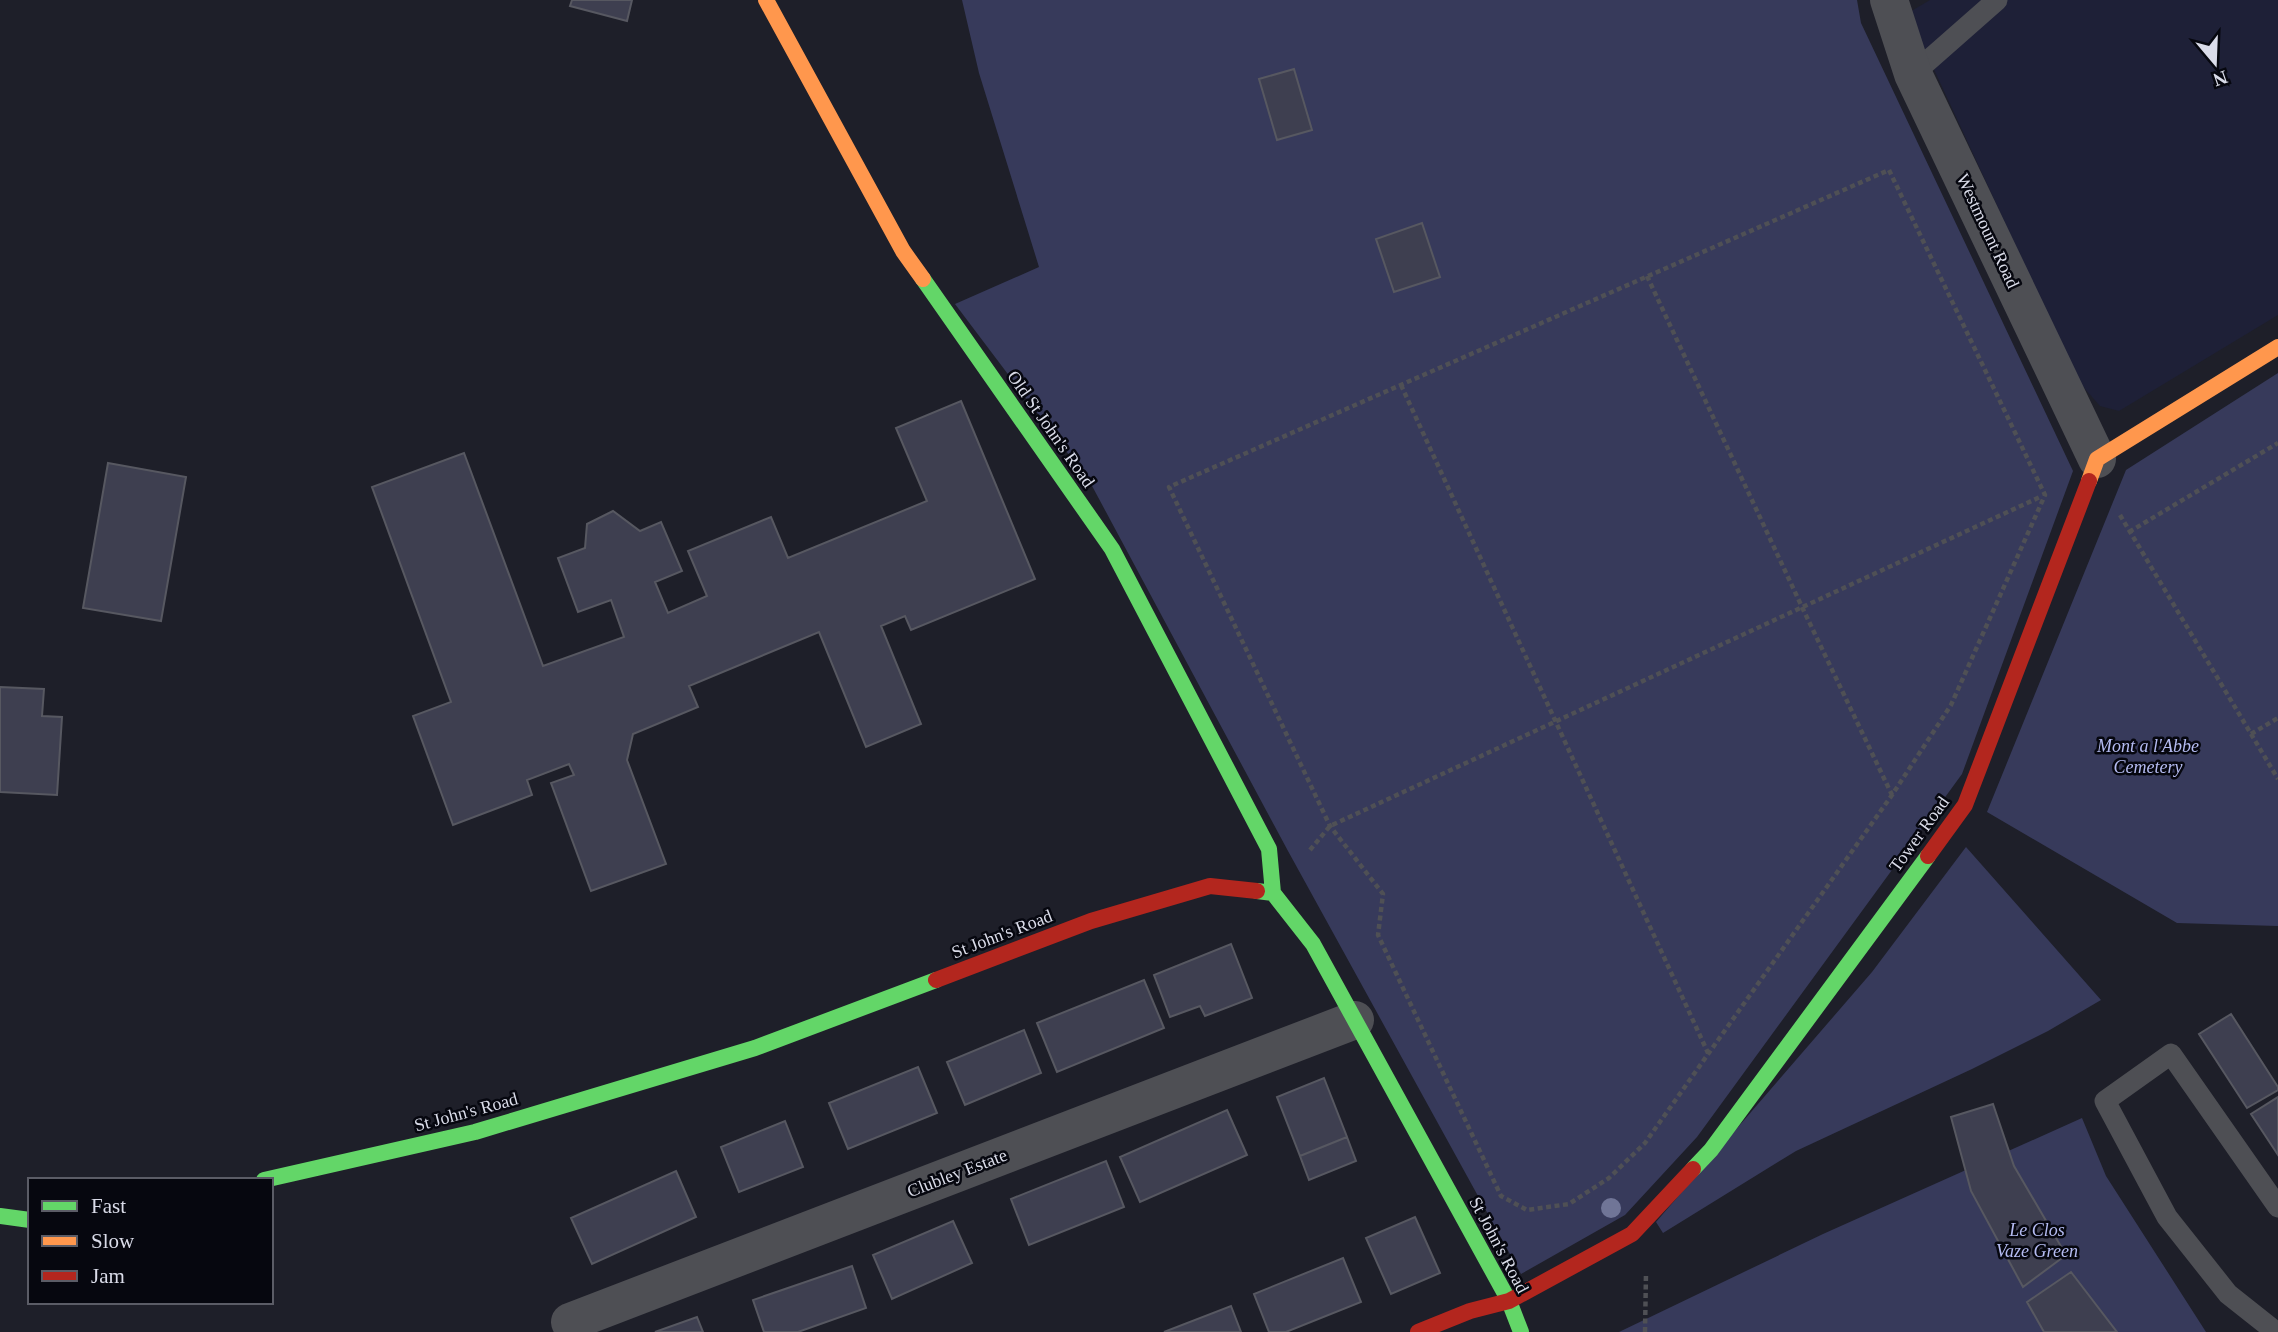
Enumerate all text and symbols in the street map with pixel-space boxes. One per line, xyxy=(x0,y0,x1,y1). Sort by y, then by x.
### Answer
north arrow xyxy=(2180,28,2250,98)
text: N xyxy=(2210,66,2230,91)
street label: Westmount Road xyxy=(1953,171,2023,291)
street label: Old St John's Road xyxy=(1003,367,1099,491)
park label: Mont a l'Abbe Cemetery xyxy=(2096,736,2199,777)
street label: Tower Road xyxy=(1885,792,1953,876)
street label: St John's Road xyxy=(949,906,1055,962)
street label: St John's Road xyxy=(412,1089,520,1135)
street label: Clubley Estate xyxy=(904,1145,1010,1201)
legend xyxy=(28,1178,273,1304)
street label: St John's Road xyxy=(1465,1193,1533,1297)
text: Fast xyxy=(91,1194,126,1218)
park label: Le Clos Vaze Green xyxy=(1996,1220,2078,1261)
text: Slow xyxy=(91,1229,135,1253)
text: Jam xyxy=(91,1264,125,1288)

